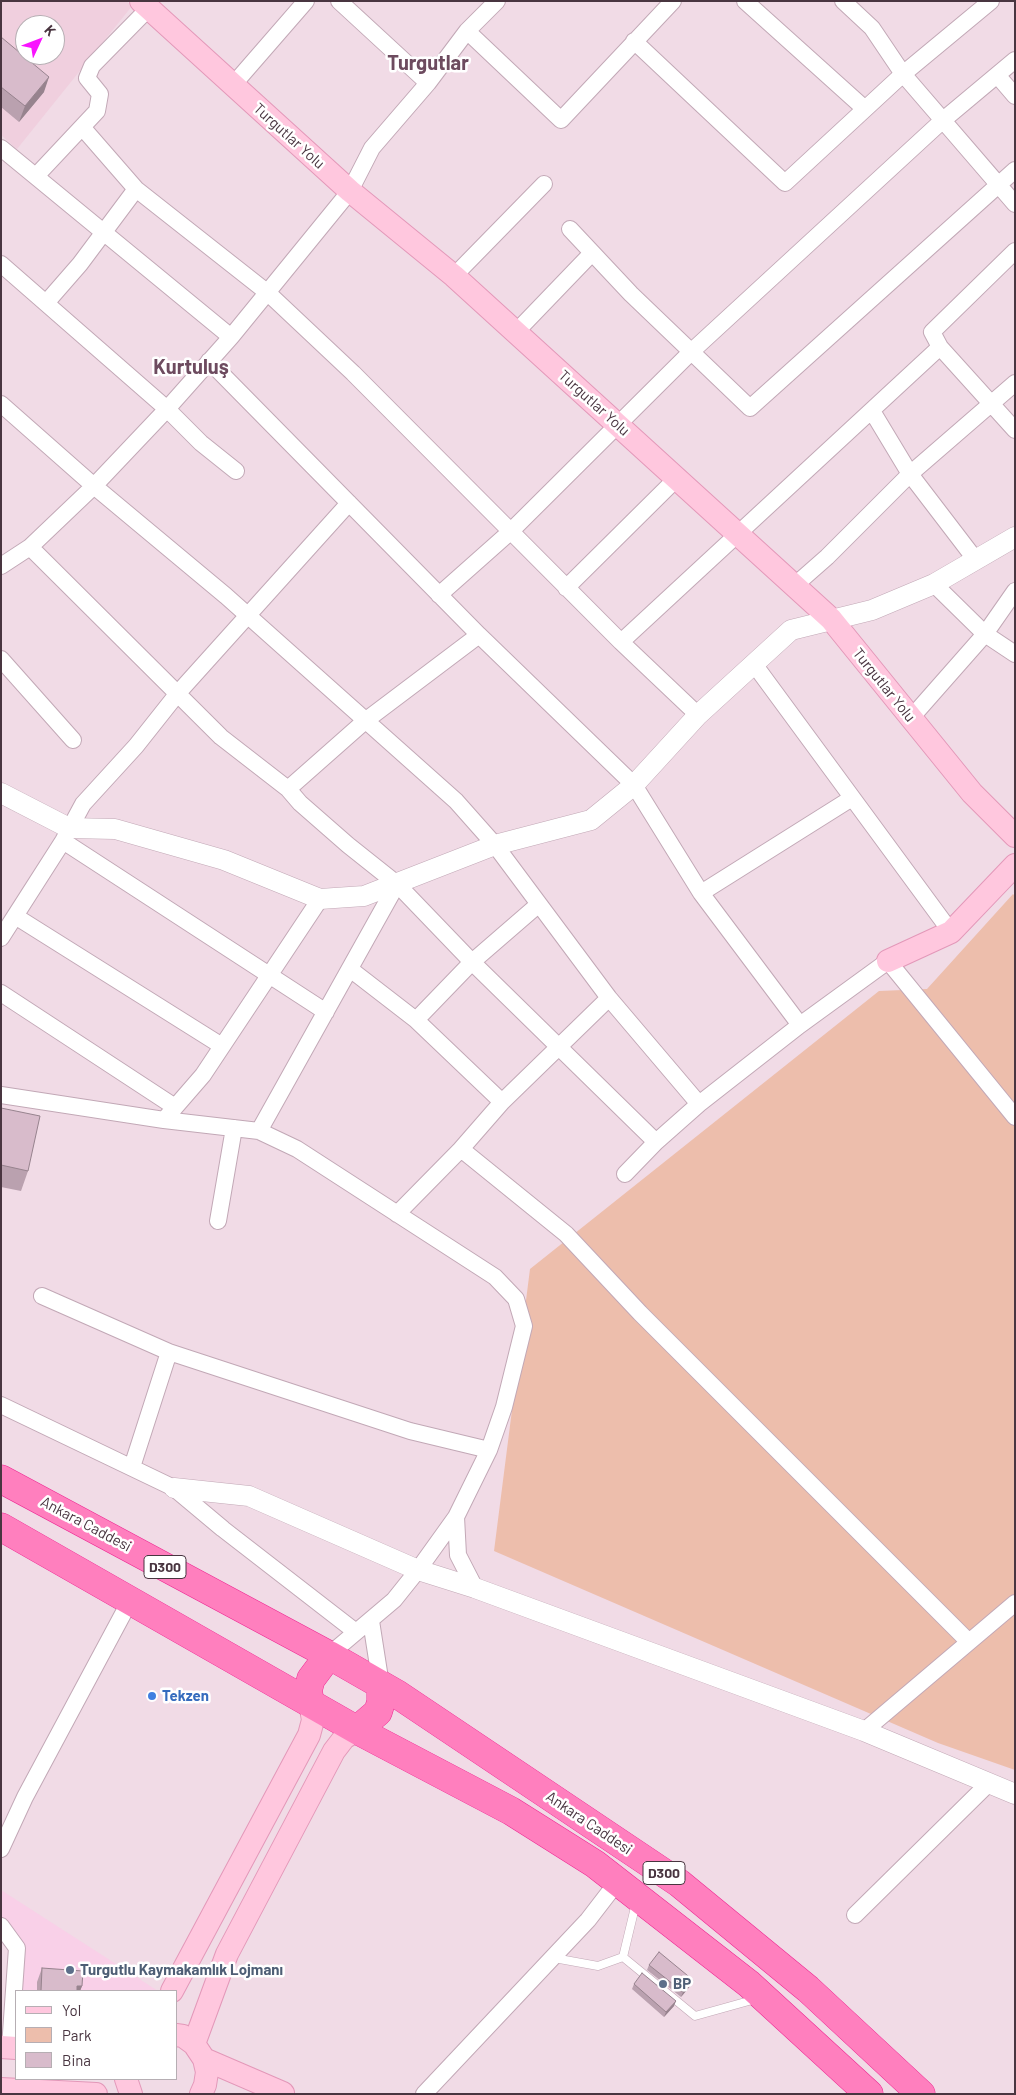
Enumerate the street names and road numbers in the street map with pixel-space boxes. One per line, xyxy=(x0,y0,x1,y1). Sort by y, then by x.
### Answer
street label: Turgutlar Yolu xyxy=(250,99,328,173)
street label: Turgutlar Yolu xyxy=(555,366,633,440)
street label: Turgutlar Yolu xyxy=(849,645,919,725)
street label: Ankara Caddesi xyxy=(38,1493,134,1555)
road number: D300 xyxy=(144,1555,186,1578)
street label: Ankara Caddesi xyxy=(542,1788,636,1858)
road number: D300 xyxy=(643,1862,685,1885)

